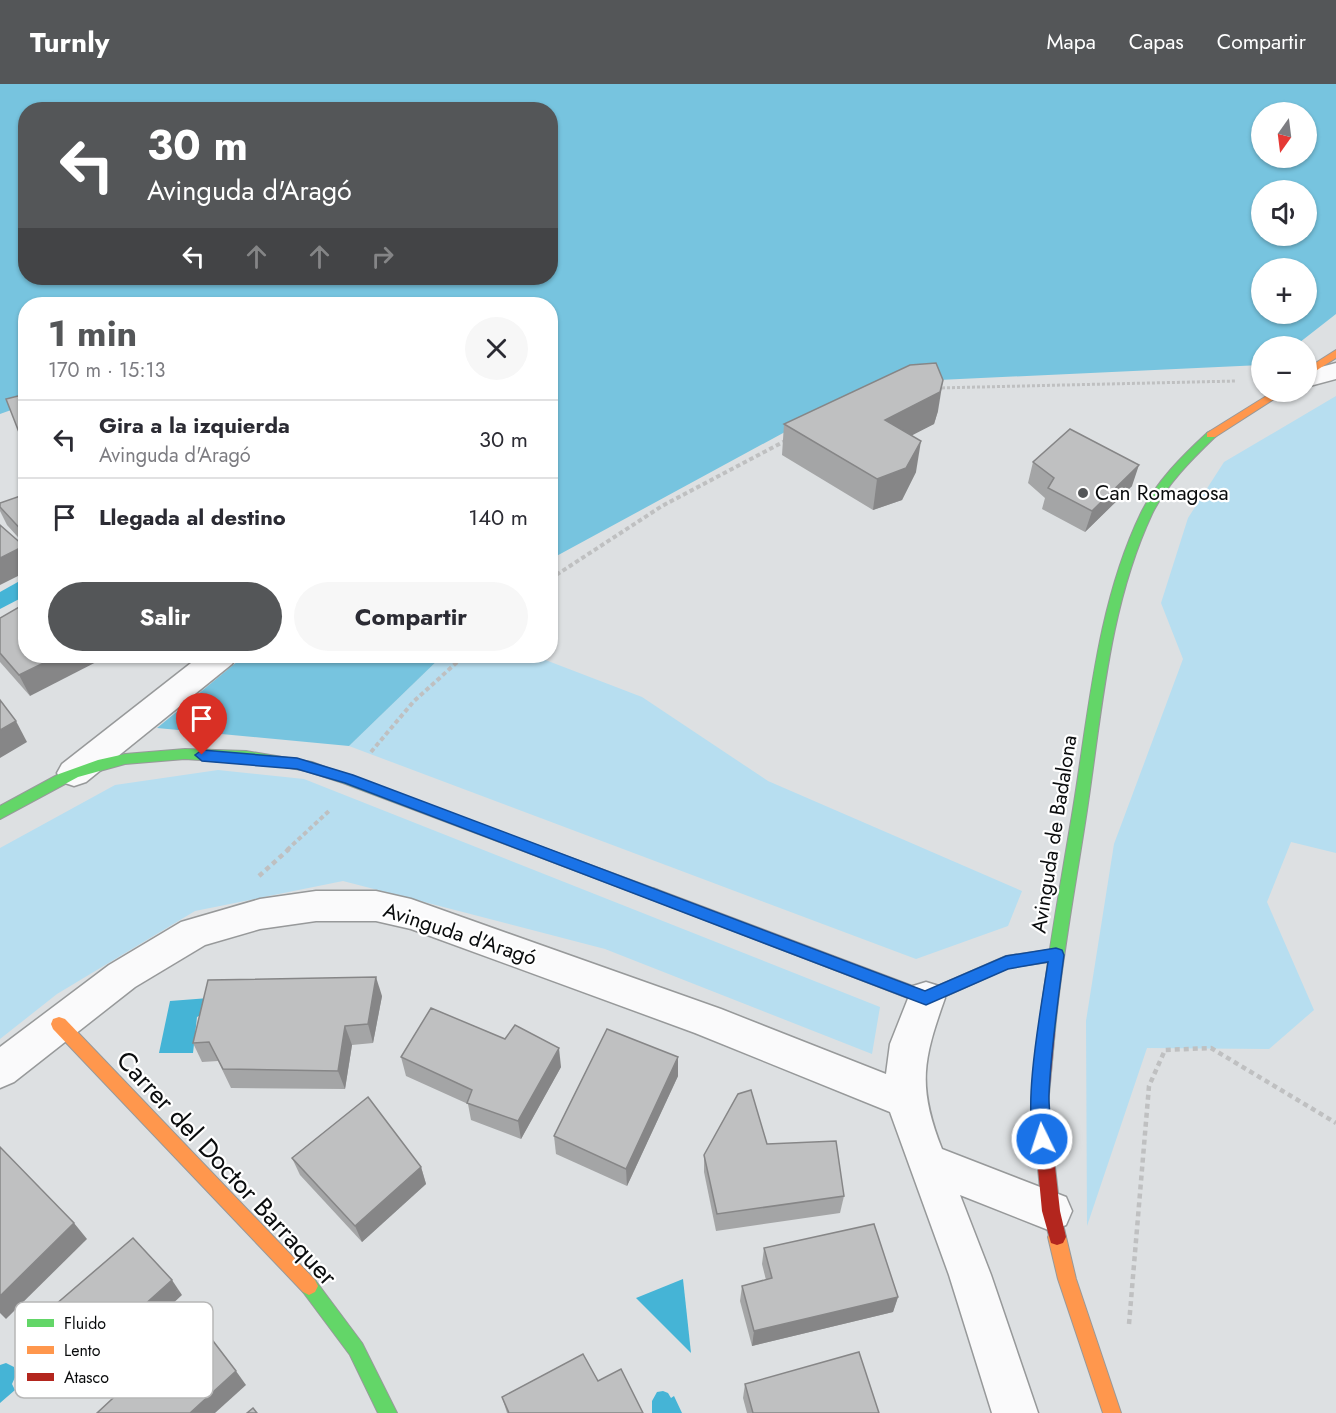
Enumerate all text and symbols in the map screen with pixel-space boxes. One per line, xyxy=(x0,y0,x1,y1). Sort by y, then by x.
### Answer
text: Turnly xyxy=(30,22,109,63)
text: Mapa xyxy=(1047,27,1096,57)
text: Capas xyxy=(1129,27,1184,57)
text: Compartir xyxy=(1217,27,1306,57)
north arrow xyxy=(1251,102,1317,168)
map controls xyxy=(1251,102,1317,402)
text: 30 m xyxy=(147,115,248,176)
icon: left xyxy=(48,126,126,204)
text: Avinguda d'Aragó xyxy=(147,171,352,210)
button: sound xyxy=(1251,180,1317,246)
icon: left xyxy=(177,240,210,273)
icon: ahead xyxy=(240,240,273,273)
icon: ahead xyxy=(303,240,336,273)
icon: right xyxy=(366,240,399,273)
button: + xyxy=(1251,258,1317,324)
text: 1 min xyxy=(48,307,137,359)
button: close xyxy=(465,317,528,380)
button: − xyxy=(1251,336,1317,402)
text: 170 m · 15:13 xyxy=(48,356,165,385)
text: Gira a la izquierda xyxy=(99,409,290,441)
icon: left xyxy=(48,423,81,456)
text: 30 m xyxy=(479,423,528,455)
text: Avinguda d'Aragó xyxy=(99,441,251,470)
place label: Can Romagosa xyxy=(1095,478,1229,508)
marker: Can Romagosa xyxy=(1076,486,1090,500)
icon: arrive xyxy=(48,501,81,534)
text: Llegada al destino xyxy=(99,501,286,533)
text: 140 m xyxy=(468,501,528,533)
button: Salir xyxy=(48,582,282,651)
button: Compartir xyxy=(294,582,528,651)
pin xyxy=(176,693,227,755)
icon: arrive xyxy=(185,702,218,735)
street label: Avinguda de Badalona xyxy=(1024,733,1084,935)
street label: Avinguda d'Aragó xyxy=(380,895,540,973)
street label: Carrer del Doctor Barraquer xyxy=(108,1042,346,1294)
position arrow xyxy=(1010,1107,1074,1171)
legend xyxy=(15,1302,213,1398)
text: Fluido xyxy=(64,1312,106,1335)
text: Lento xyxy=(64,1339,101,1362)
text: Atasco xyxy=(64,1366,109,1389)

